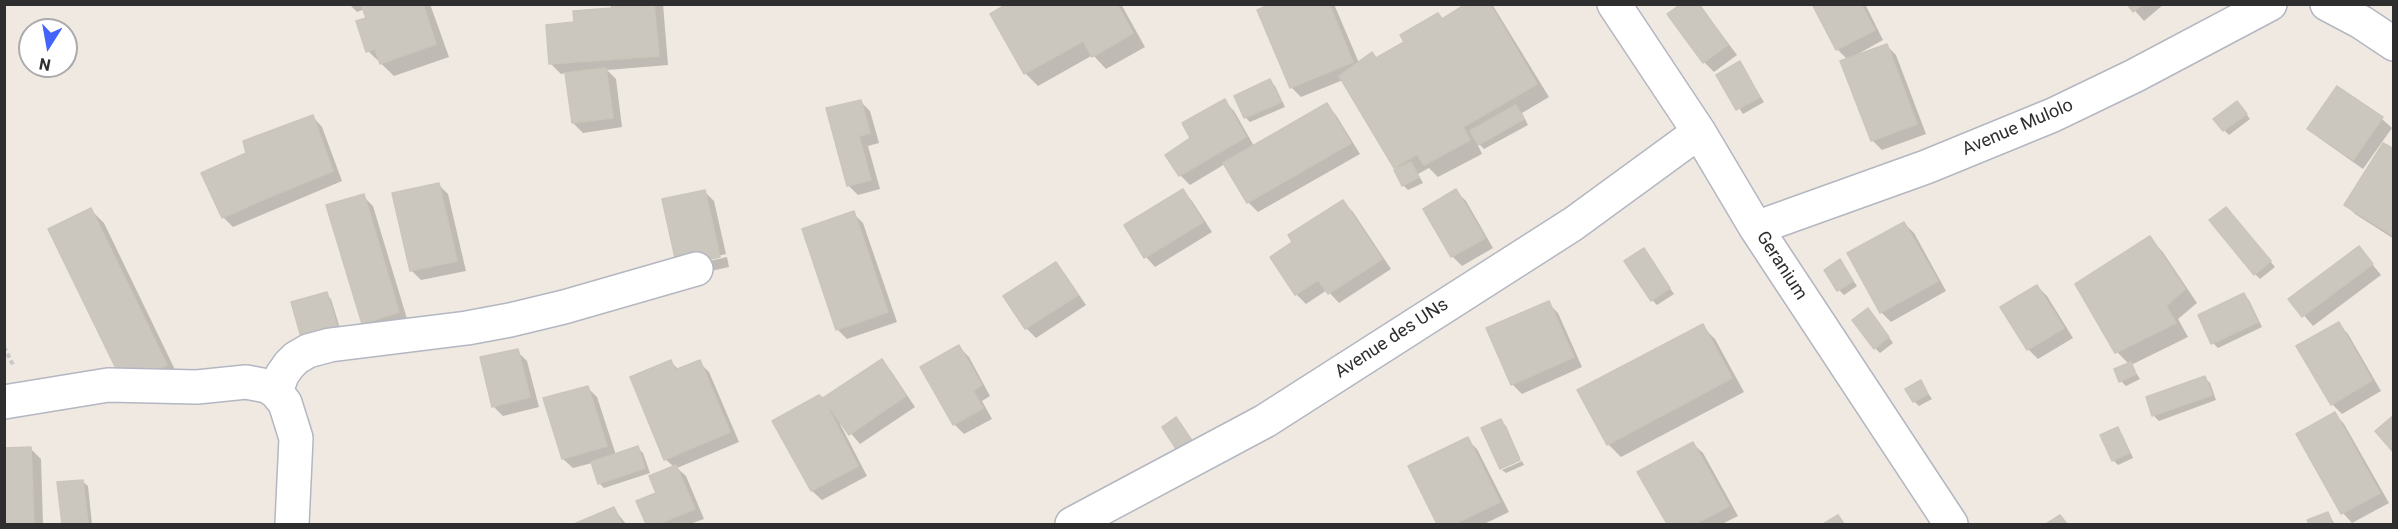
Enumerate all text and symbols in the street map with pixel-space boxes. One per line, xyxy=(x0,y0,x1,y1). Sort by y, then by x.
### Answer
north arrow xyxy=(18,18,78,78)
text: N xyxy=(38,54,52,75)
street label: Avenue Mulolo xyxy=(1959,95,2077,161)
street label: Geranium xyxy=(1751,228,1811,304)
street label: Avenue des UNs xyxy=(1331,294,1453,384)

